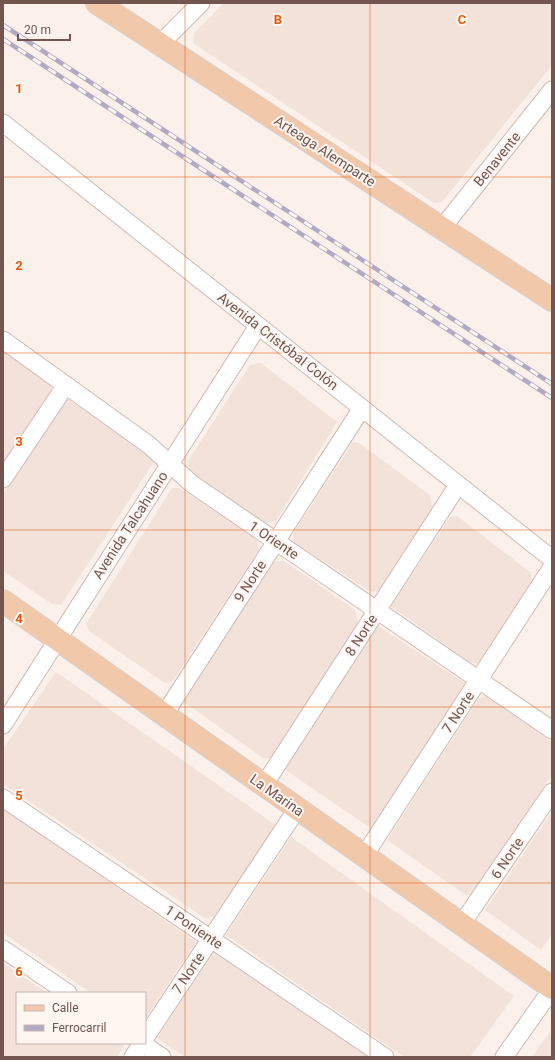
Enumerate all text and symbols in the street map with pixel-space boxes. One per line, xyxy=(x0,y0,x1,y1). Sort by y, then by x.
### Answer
text: B xyxy=(274,12,282,27)
text: C xyxy=(458,12,467,27)
scale bar xyxy=(18,16,70,42)
text: 20 m xyxy=(24,23,51,37)
text: 1 xyxy=(15,81,23,96)
street label: Arteaga Alemparte xyxy=(271,112,379,190)
street label: Benavente xyxy=(470,129,524,189)
text: 2 xyxy=(15,258,23,273)
street label: Avenida Cristóbal Colón xyxy=(215,289,341,393)
text: 3 xyxy=(15,434,23,449)
street label: Avenida Talcahuano xyxy=(89,468,171,582)
street label: 1 Oriente xyxy=(246,518,302,562)
street label: 9 Norte xyxy=(231,557,269,605)
text: 4 xyxy=(15,611,23,626)
street label: 8 Norte xyxy=(342,611,380,659)
street label: 7 Norte xyxy=(439,688,477,736)
street label: La Marina xyxy=(247,771,307,819)
text: 5 xyxy=(15,788,23,803)
street label: 6 Norte xyxy=(487,834,527,882)
street label: 1 Poniente xyxy=(162,902,226,952)
street label: 7 Norte xyxy=(168,949,208,997)
text: 6 xyxy=(15,964,23,979)
legend xyxy=(16,992,146,1044)
text: Calle xyxy=(52,1001,79,1015)
text: Ferrocarril xyxy=(52,1021,107,1035)

